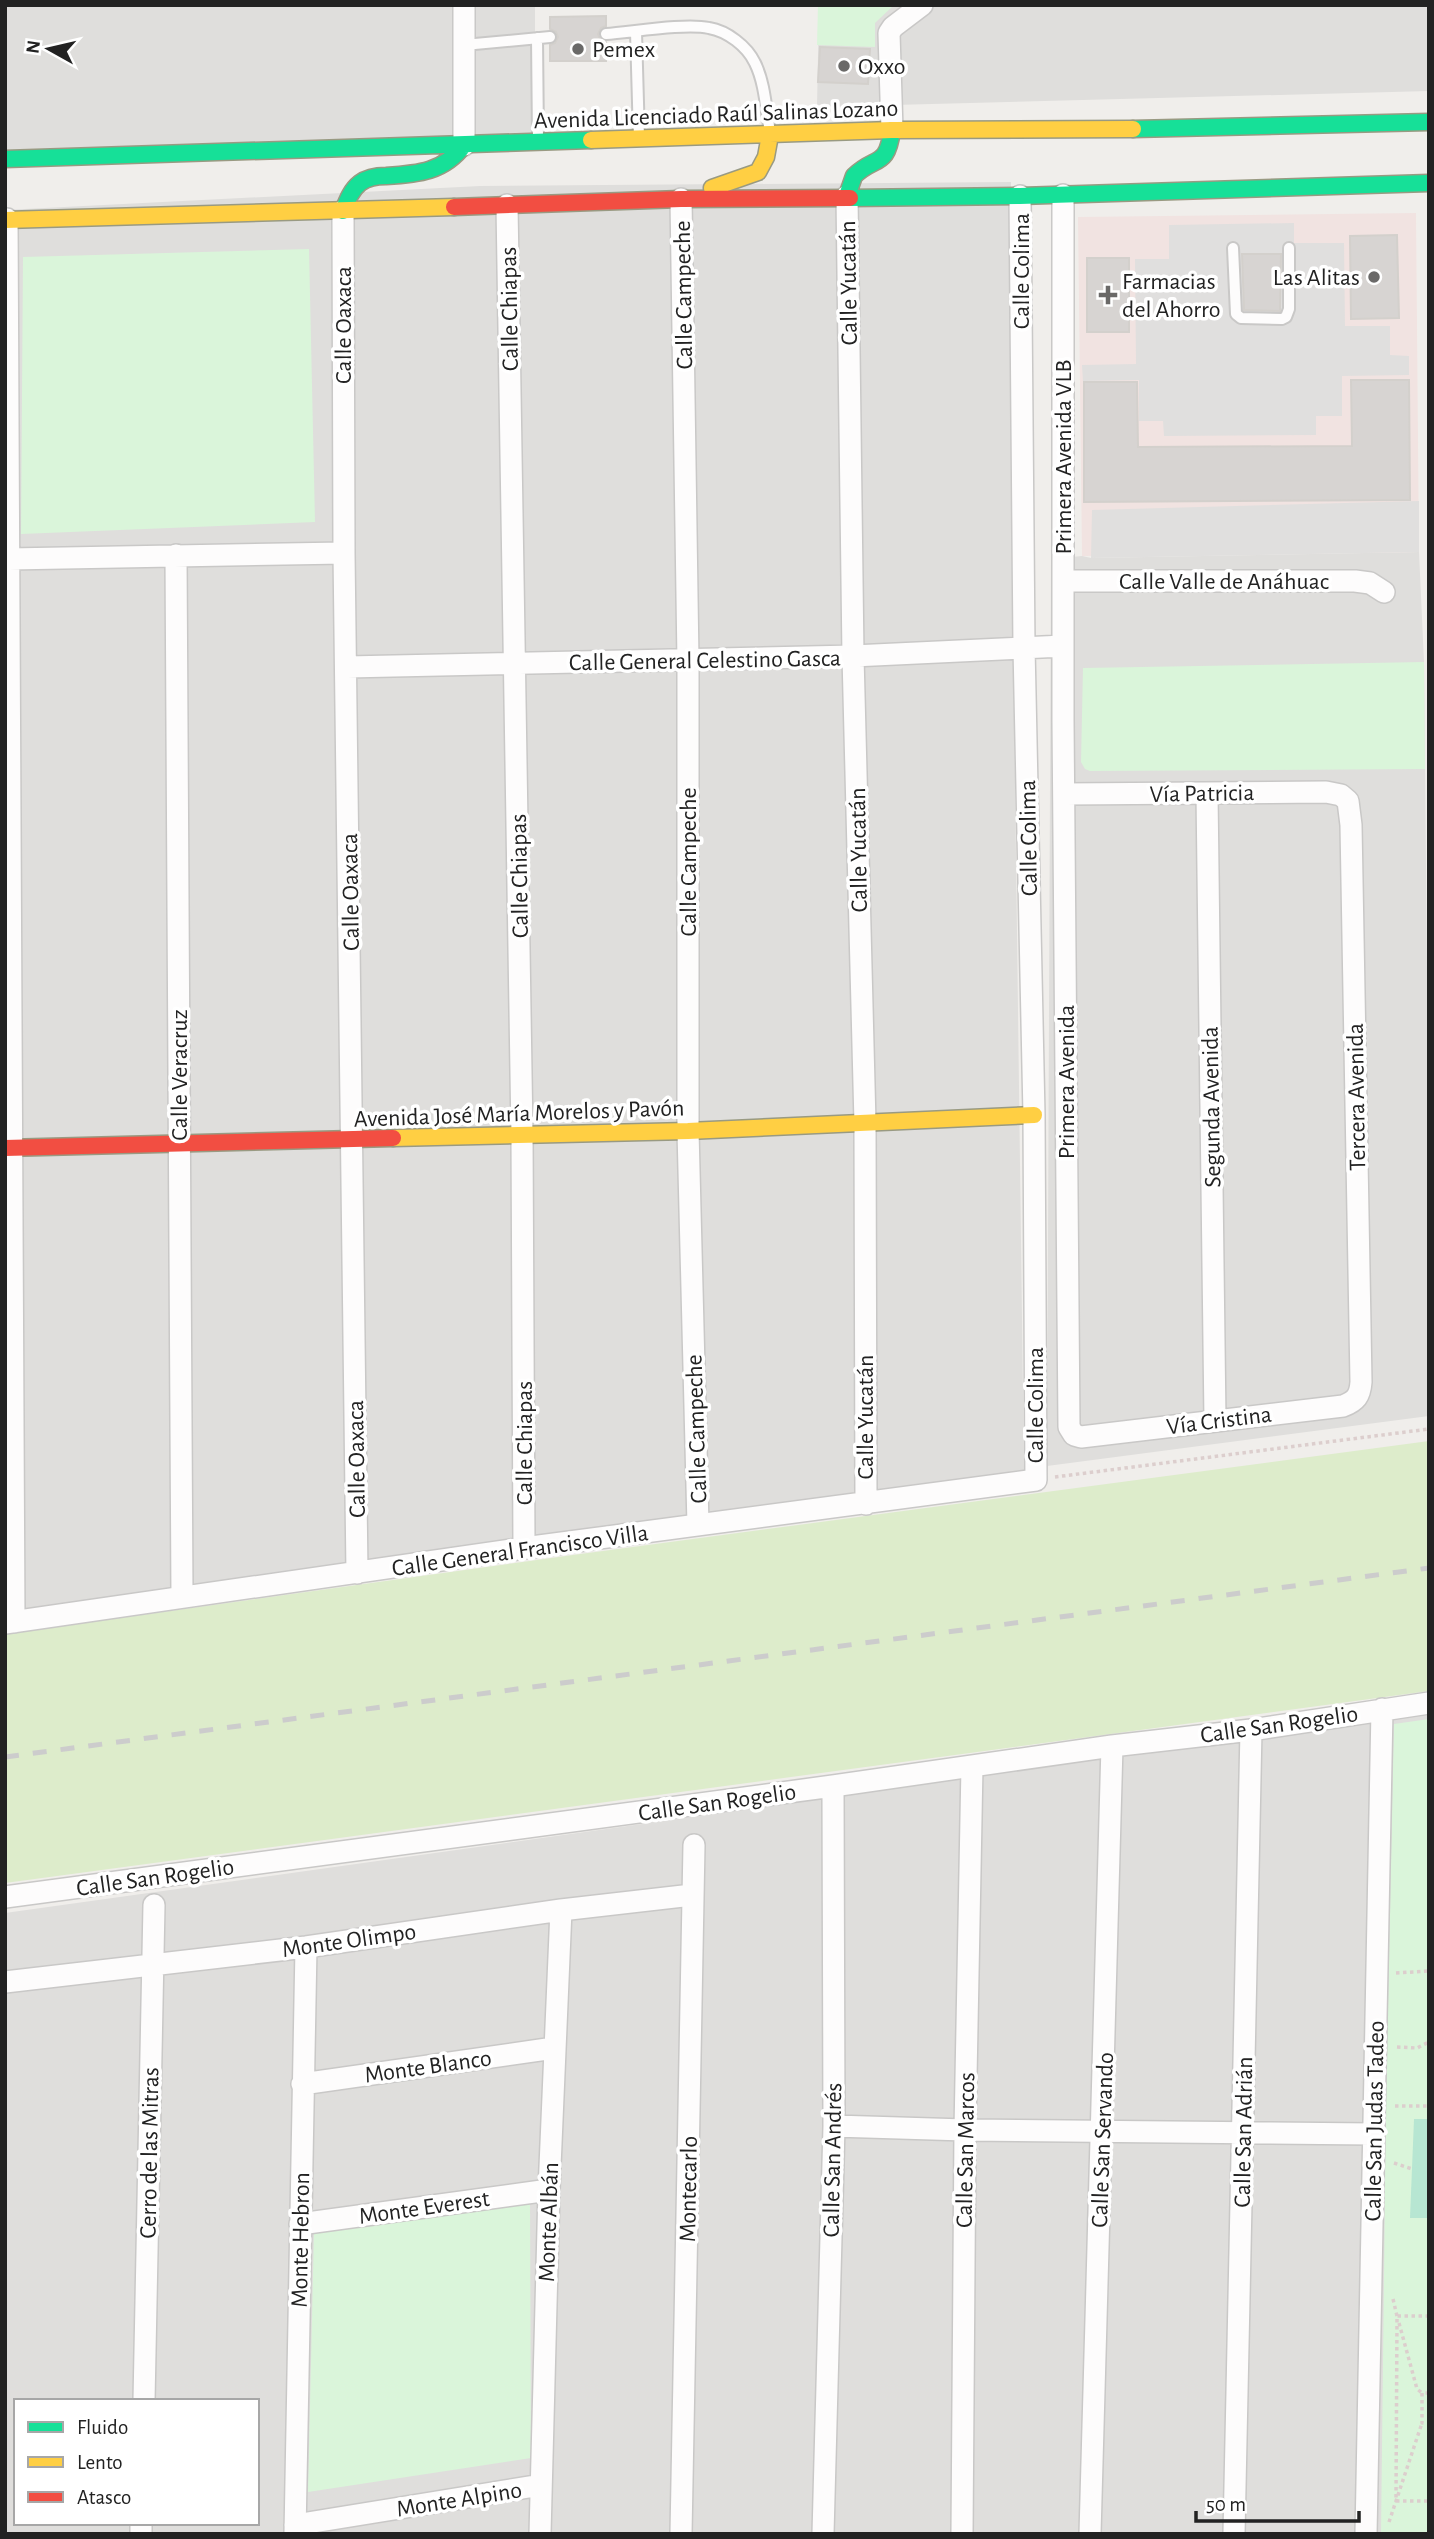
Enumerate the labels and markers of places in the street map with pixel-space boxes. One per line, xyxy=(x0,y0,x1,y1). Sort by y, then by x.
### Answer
place label: Pemex xyxy=(592,38,656,62)
marker: Pemex xyxy=(570,41,586,57)
place label: Oxxo xyxy=(858,55,906,79)
marker: Oxxo xyxy=(836,58,852,74)
place label: Las Alitas xyxy=(1273,266,1360,290)
marker: Las Alitas xyxy=(1366,269,1382,285)
place label: Farmacias del Ahorro xyxy=(1122,270,1221,322)
marker: Farmacias del Ahorro xyxy=(1100,287,1116,303)

